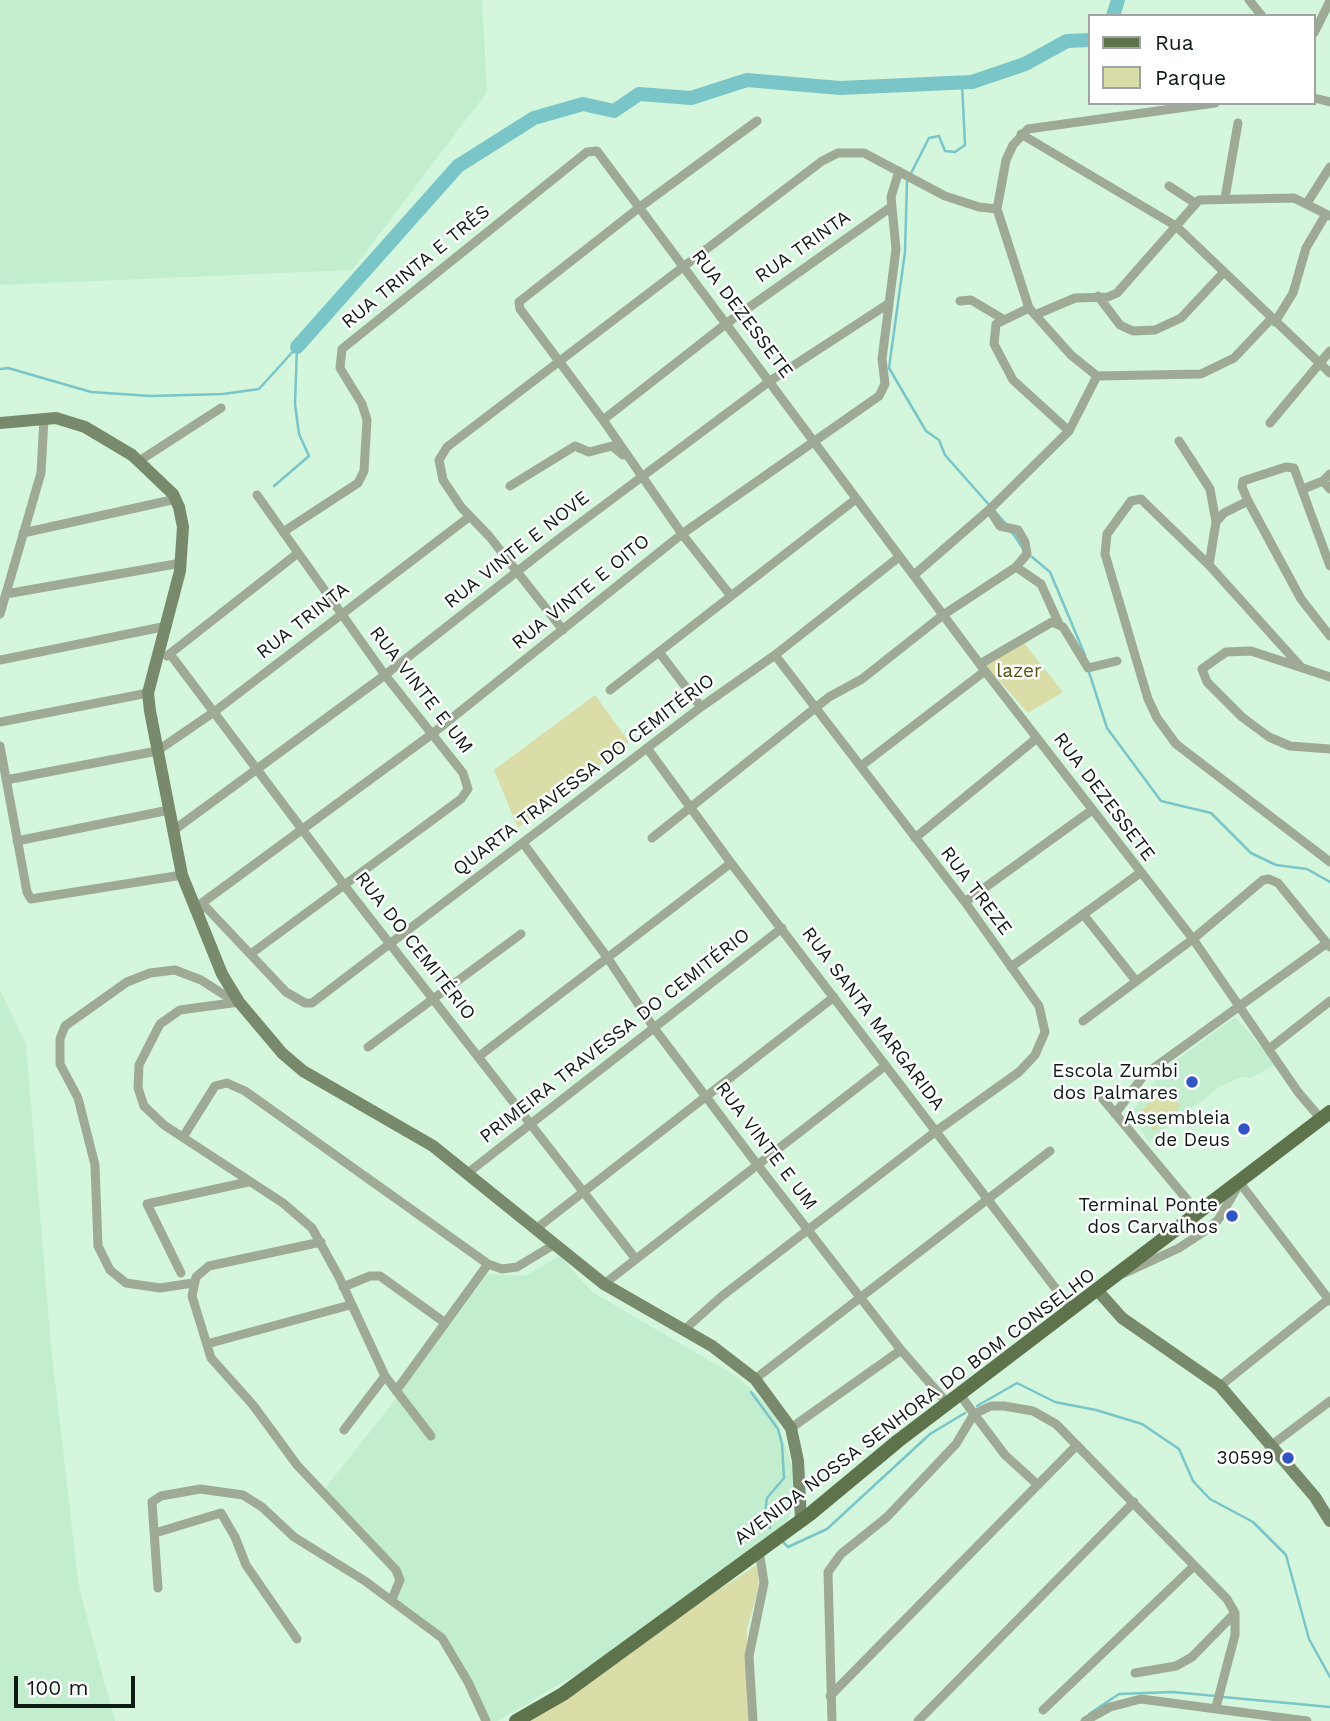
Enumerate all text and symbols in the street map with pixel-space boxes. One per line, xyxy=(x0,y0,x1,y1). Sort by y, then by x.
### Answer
legend xyxy=(1088,14,1316,105)
text: Rua xyxy=(1155,30,1194,55)
text: Parque xyxy=(1155,65,1226,90)
street label: RUA TRINTA E TRÊS xyxy=(337,200,495,334)
street label: RUA TRINTA xyxy=(751,206,855,288)
street label: RUA DEZESSETE xyxy=(686,245,798,383)
street label: RUA VINTE E NOVE xyxy=(440,486,594,614)
street label: RUA VINTE E OITO xyxy=(508,530,654,654)
street label: RUA TRINTA xyxy=(252,578,354,664)
street label: RUA VINTE E UM xyxy=(364,622,478,758)
park label: lazer xyxy=(996,660,1042,682)
street label: QUARTA TRAVESSA DO CEMITÉRIO xyxy=(449,669,719,881)
street label: RUA DEZESSETE xyxy=(1048,728,1160,866)
street label: RUA TREZE xyxy=(935,842,1017,940)
street label: RUA DO CEMITÉRIO xyxy=(350,867,480,1025)
street label: RUA SANTA MARGARIDA xyxy=(797,923,949,1115)
street label: PRIMEIRA TRAVESSA DO CEMITÉRIO xyxy=(476,924,754,1148)
place label: Escola Zumbi dos Palmares xyxy=(1052,1060,1178,1104)
marker: Escola Zumbi dos Palmares xyxy=(1184,1074,1200,1090)
street label: RUA VINTE E UM xyxy=(710,1077,822,1215)
place label: Assembleia de Deus xyxy=(1124,1107,1230,1151)
marker: Assembleia de Deus xyxy=(1236,1121,1252,1137)
place label: Terminal Ponte dos Carvalhos xyxy=(1079,1194,1218,1238)
marker: Terminal Ponte dos Carvalhos xyxy=(1224,1208,1240,1224)
street label: AVENIDA NOSSA SENHORA DO BOM CONSELHO xyxy=(730,1264,1100,1550)
place label: 30599 xyxy=(1217,1447,1274,1469)
marker: 30599 xyxy=(1280,1450,1296,1466)
scale bar xyxy=(18,1662,138,1706)
text: 100 m xyxy=(27,1675,89,1700)

